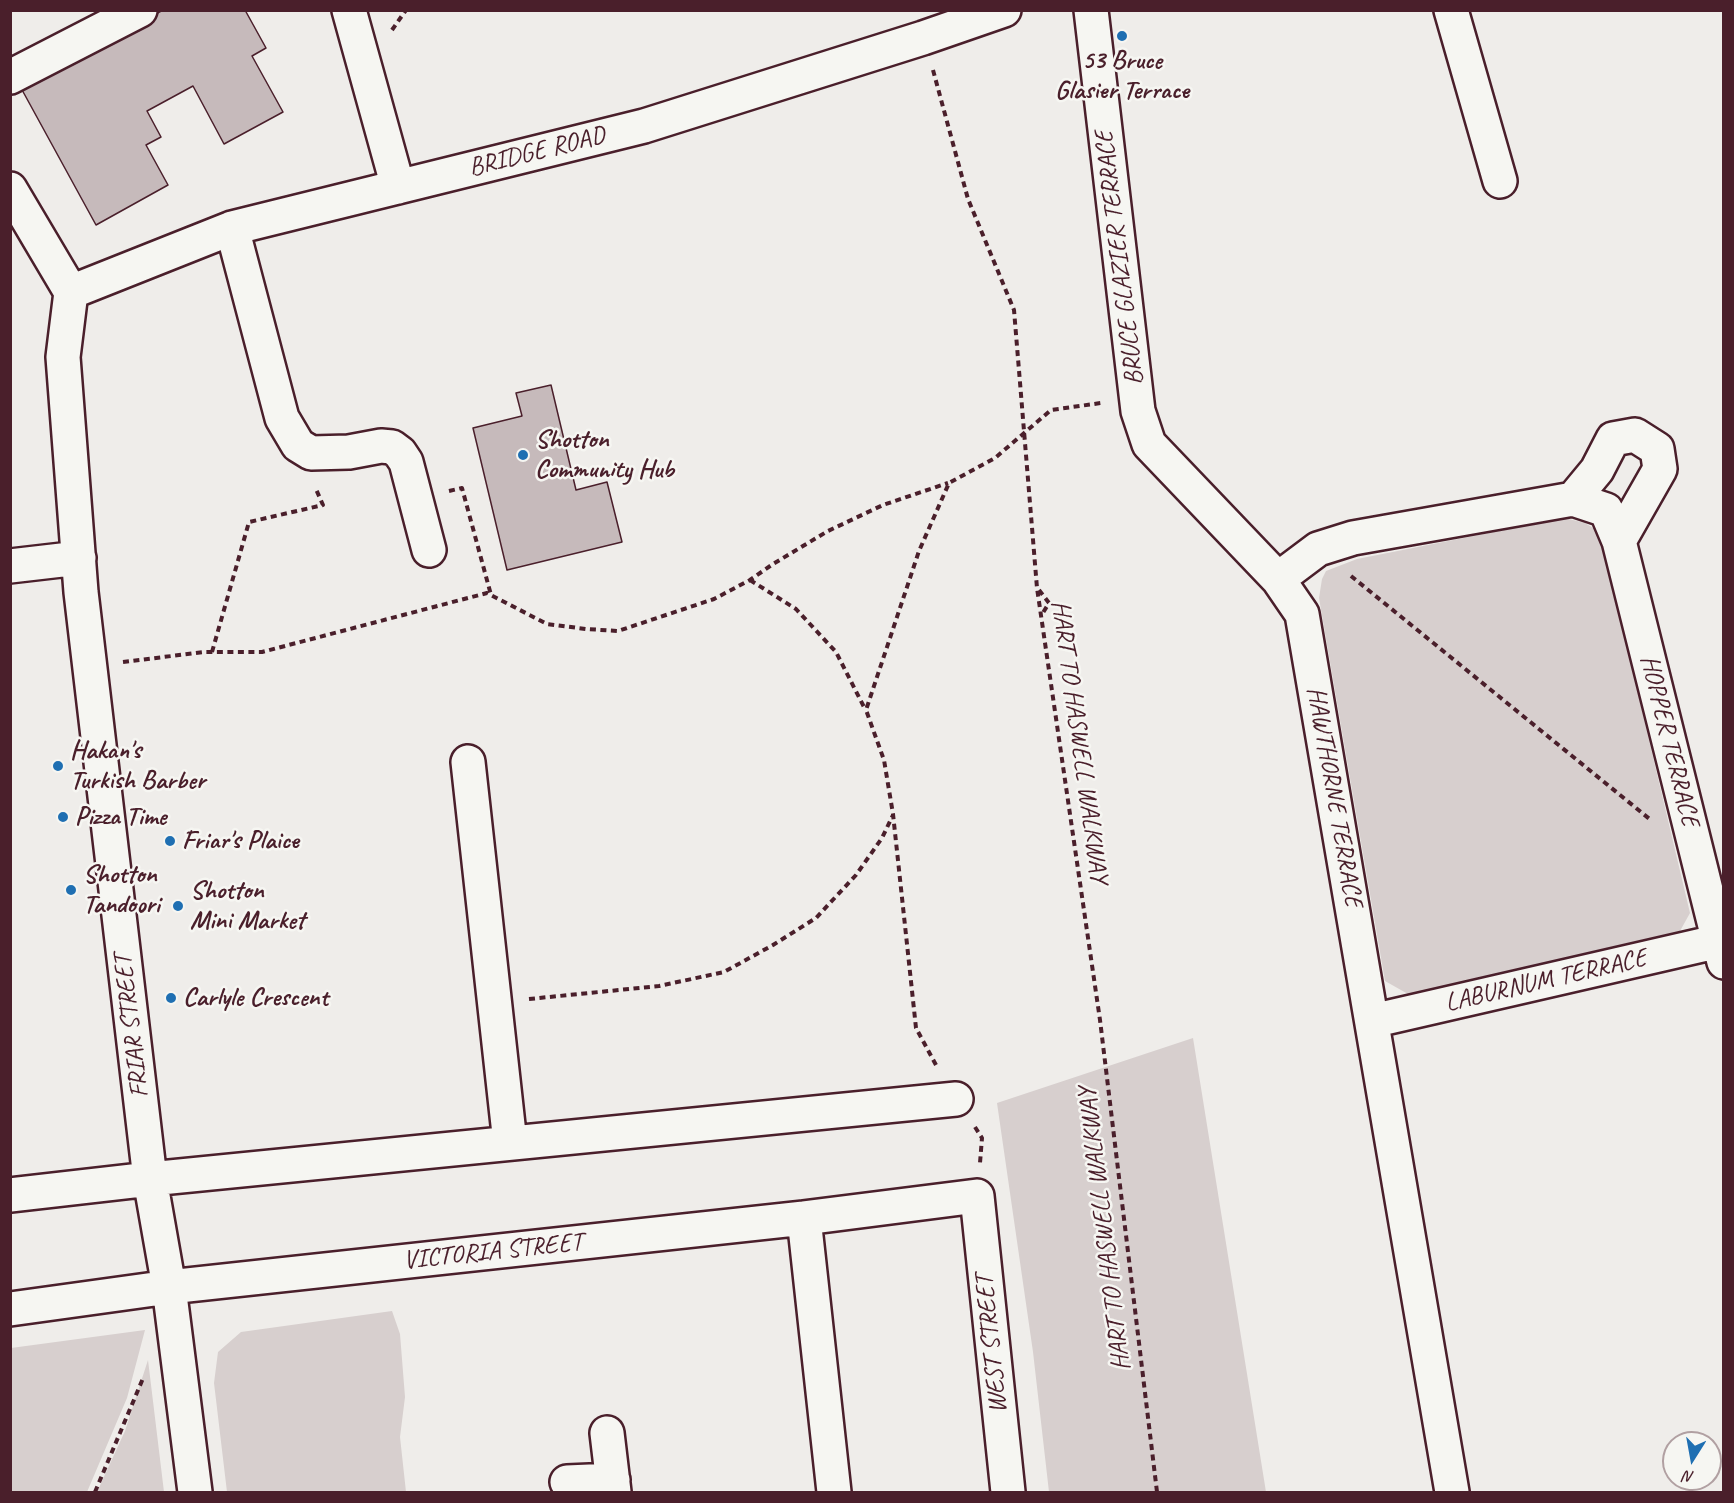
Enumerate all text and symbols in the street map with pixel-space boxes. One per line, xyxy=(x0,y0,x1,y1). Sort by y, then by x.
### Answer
marker: 53 Bruce Glasier Terrace xyxy=(1115,29,1129,43)
place label: 53 Bruce Glasier Terrace xyxy=(1055,45,1189,106)
street label: BRIDGE ROAD xyxy=(466,120,608,184)
street label: BRUCE GLAZIER TERRACE xyxy=(1089,129,1151,387)
place label: Shotton Community Hub xyxy=(535,424,674,485)
marker: Shotton Community Hub xyxy=(516,448,530,462)
street label: HART TO HASWELL WALKWAY xyxy=(1044,598,1114,886)
street label: HOPPER TERRACE xyxy=(1633,652,1705,830)
street label: HAWTHORNE TERRACE xyxy=(1299,684,1369,910)
place label: Hakan's Turkish Barber xyxy=(70,735,205,796)
marker: Hakan's Turkish Barber xyxy=(51,759,65,773)
place label: Pizza Time xyxy=(75,801,166,833)
marker: Pizza Time xyxy=(56,810,70,824)
place label: Friar's Plaice xyxy=(182,825,299,857)
marker: Friar's Plaice xyxy=(163,834,177,848)
place label: Shotton Tandoori xyxy=(83,859,160,921)
place label: Shotton Mini Market xyxy=(190,875,305,936)
marker: Shotton Tandoori xyxy=(64,883,78,897)
marker: Shotton Mini Market xyxy=(171,899,185,913)
street label: LABURNUM TERRACE xyxy=(1442,943,1650,1019)
street label: FRIAR STREET xyxy=(108,953,156,1099)
place label: Carlyle Crescent xyxy=(183,982,328,1014)
marker: Carlyle Crescent xyxy=(164,991,178,1005)
street label: HART TO HASWELL WALKWAY xyxy=(1072,1085,1138,1373)
street label: VICTORIA STREET xyxy=(402,1227,584,1277)
street label: WEST STREET xyxy=(969,1273,1015,1415)
north arrow xyxy=(1662,1431,1722,1491)
text: N xyxy=(1682,1466,1696,1487)

